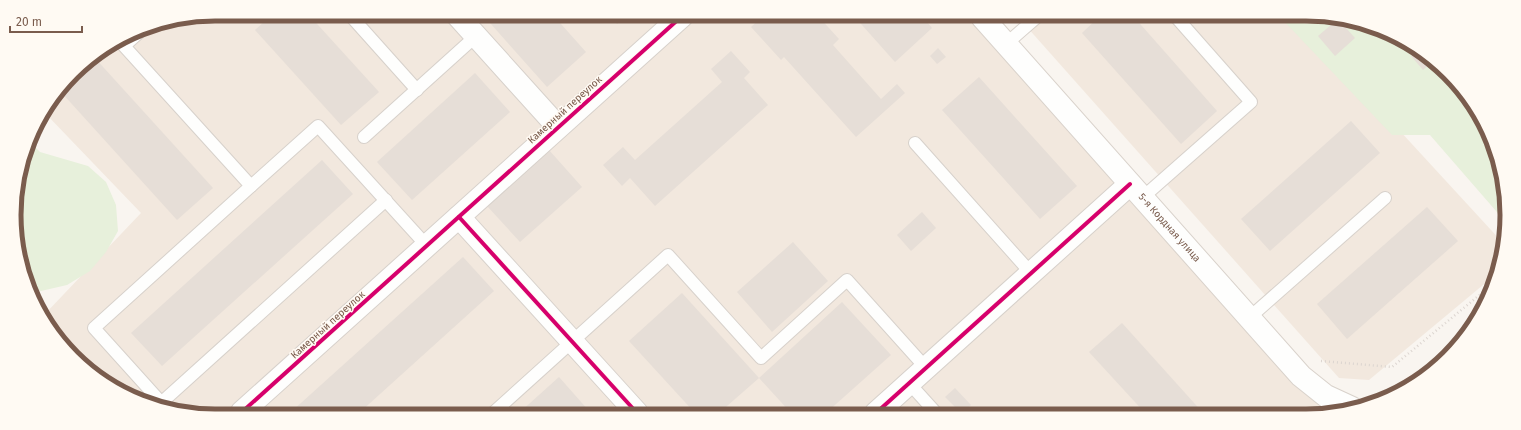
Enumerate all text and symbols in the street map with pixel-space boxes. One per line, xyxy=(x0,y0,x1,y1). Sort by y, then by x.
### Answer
scale bar xyxy=(10,8,82,34)
text: 20 m xyxy=(16,15,42,29)
street label: Камерный переулок xyxy=(525,73,605,146)
street label: 5-я Кордная улица xyxy=(1136,191,1203,265)
street label: Камерный переулок xyxy=(288,288,368,361)

